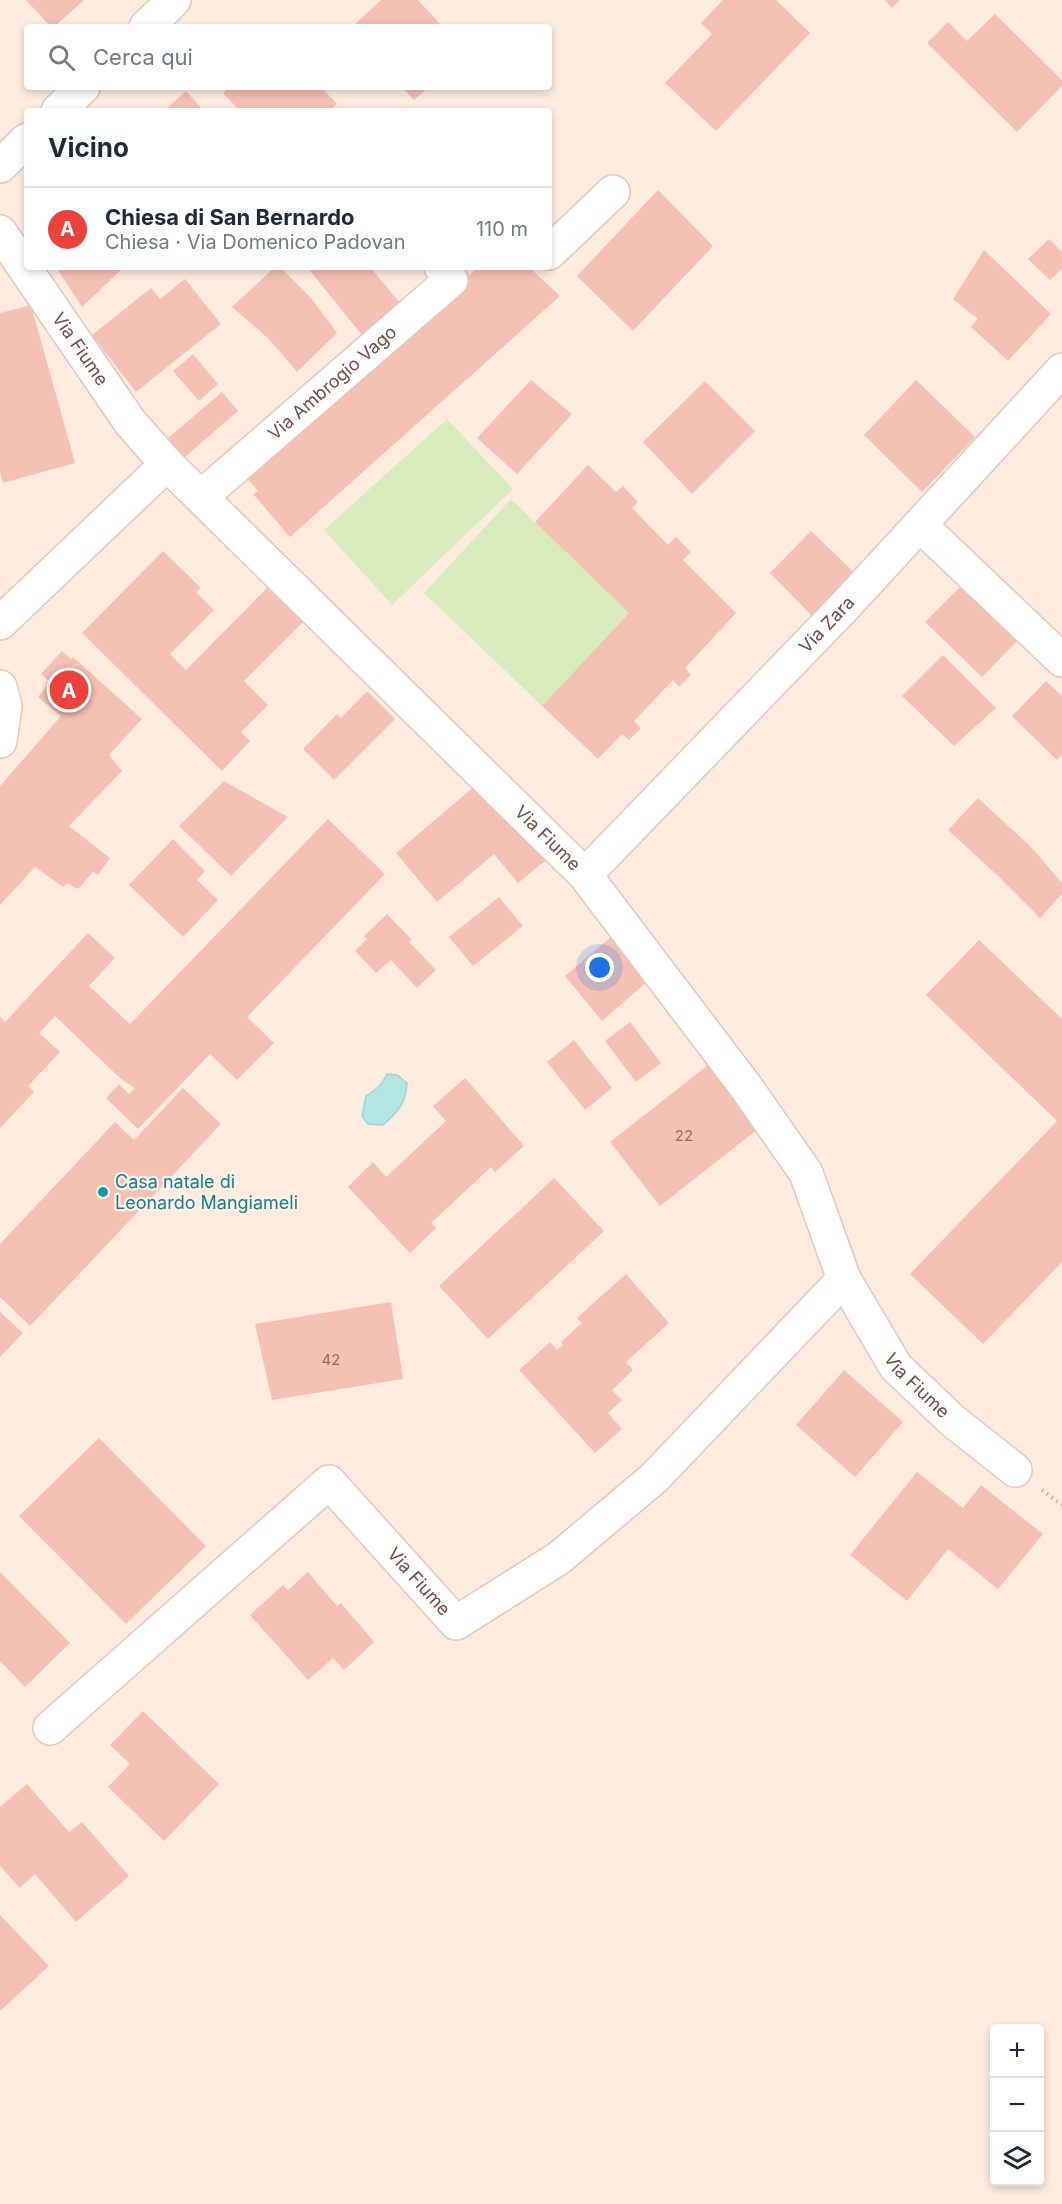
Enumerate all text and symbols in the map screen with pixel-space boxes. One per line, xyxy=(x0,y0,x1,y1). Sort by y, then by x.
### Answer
search box xyxy=(24,24,552,90)
icon: search xyxy=(45,41,78,74)
text: Cerca qui xyxy=(93,44,193,70)
text: Vicino xyxy=(48,132,129,163)
text: Chiesa di San Bernardo xyxy=(105,204,355,230)
text: A xyxy=(60,217,75,241)
text: 110 m xyxy=(476,217,528,241)
text: Chiesa · Via Domenico Padovan xyxy=(105,230,406,254)
street label: Via Fiume xyxy=(48,308,113,389)
street label: Via Ambrogio Vago xyxy=(264,321,401,444)
street label: Via Zara xyxy=(795,592,858,657)
pin: A xyxy=(50,668,88,712)
street label: Via Fiume xyxy=(511,801,585,875)
your location xyxy=(585,953,614,982)
house number: 22 xyxy=(675,1126,693,1145)
place label: Casa natale di Leonardo Mangiameli xyxy=(115,1171,298,1213)
marker: Casa natale di Leonardo Mangiameli xyxy=(96,1185,110,1199)
street label: Via Fiume xyxy=(880,1349,954,1422)
house number: 42 xyxy=(322,1350,340,1369)
street label: Via Fiume xyxy=(383,1543,455,1619)
map controls xyxy=(990,2024,1044,2186)
button: + xyxy=(990,2024,1044,2078)
button: − xyxy=(990,2078,1044,2132)
button: layers xyxy=(990,2132,1044,2186)

